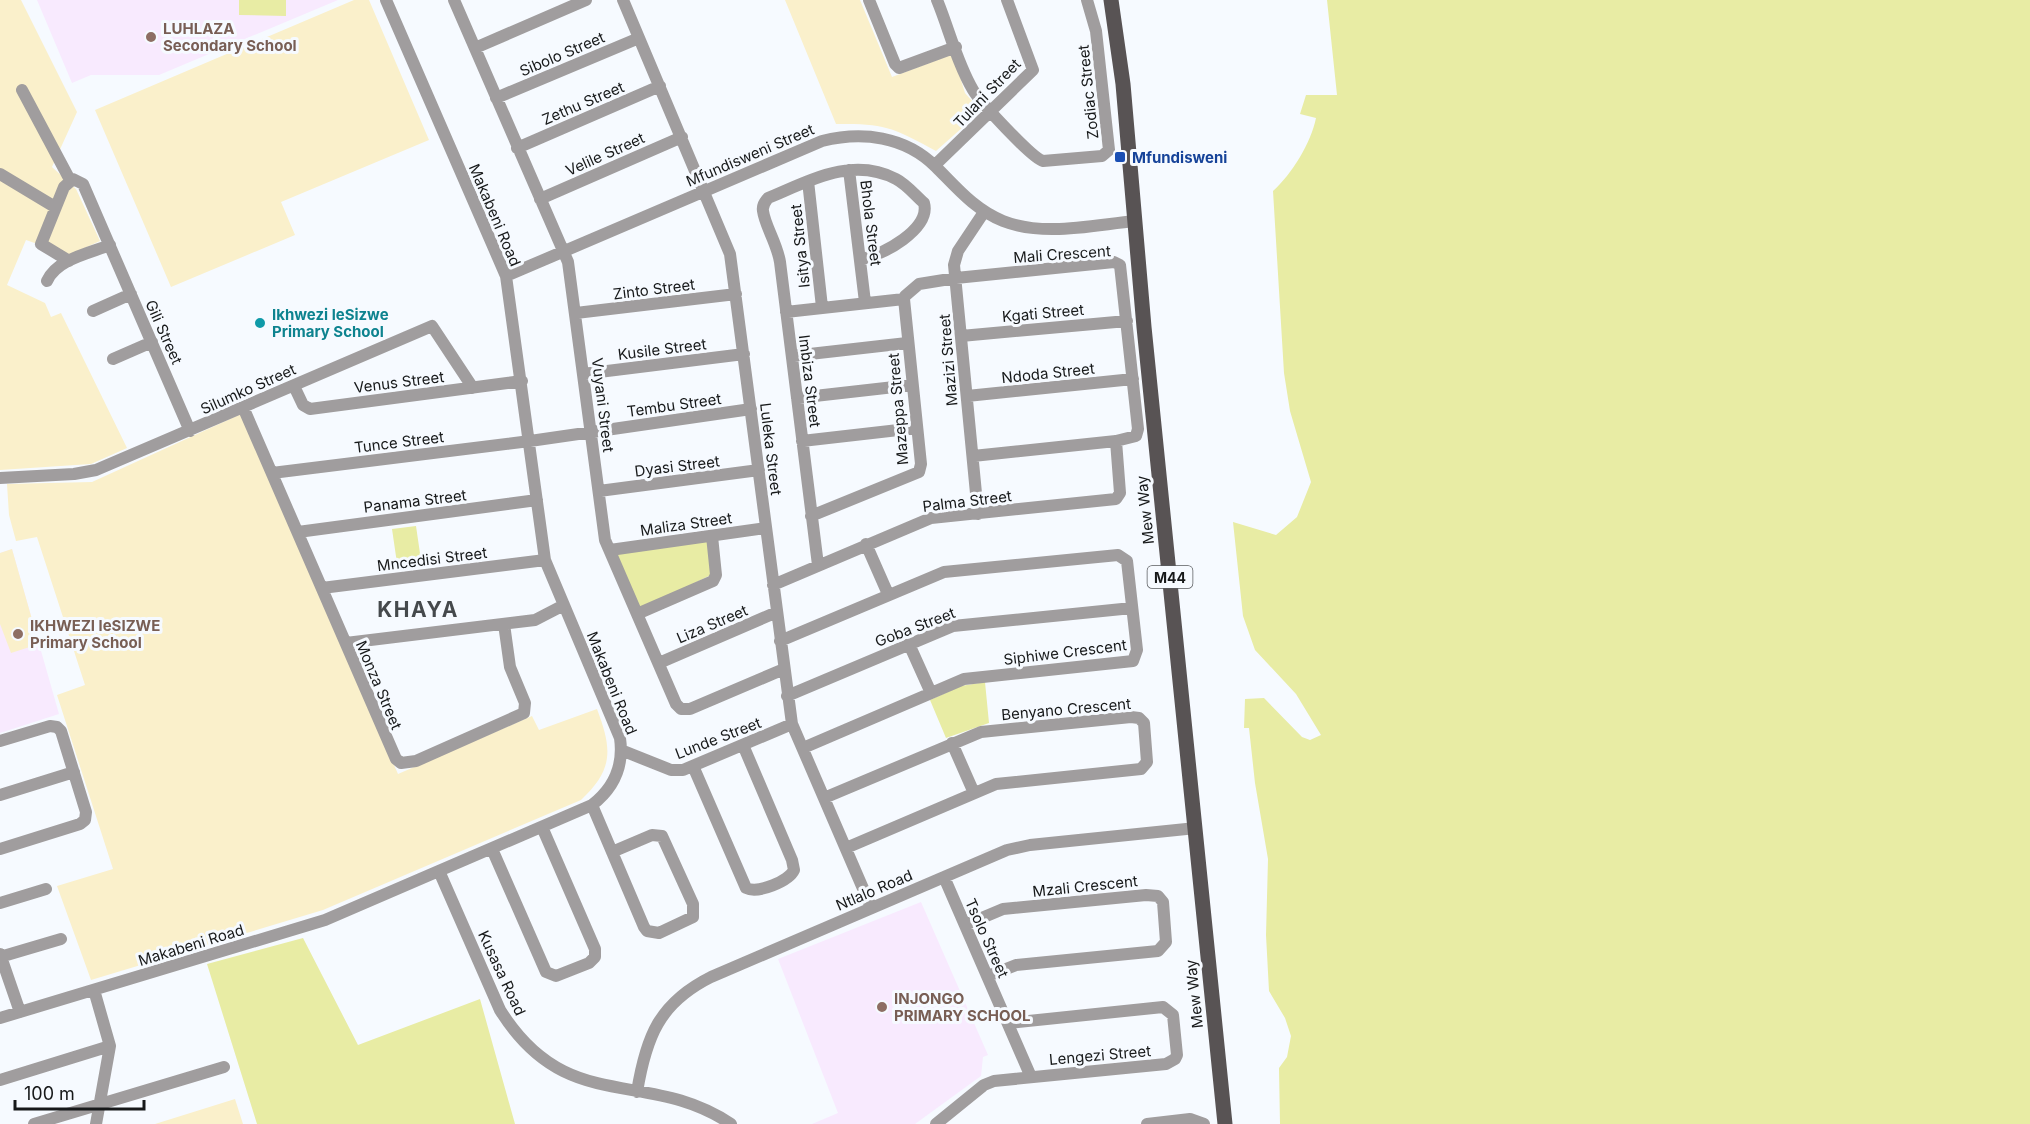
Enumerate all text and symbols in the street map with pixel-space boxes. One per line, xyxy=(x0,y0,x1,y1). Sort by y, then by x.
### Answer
place label: LUHLAZA Secondary School xyxy=(163,19,297,55)
street label: Sibolo Street xyxy=(517,28,607,80)
marker: LUHLAZA Secondary School xyxy=(144,30,158,44)
street label: Zodiac Street xyxy=(1074,44,1102,140)
street label: Tulani Street xyxy=(949,54,1025,131)
street label: Zethu Street xyxy=(539,77,627,129)
street label: Mfundisweni Street xyxy=(683,119,817,191)
street label: Velile Street xyxy=(563,128,648,180)
place label: Mfundisweni xyxy=(1132,148,1227,167)
marker: Mfundisweni xyxy=(1113,150,1127,164)
street label: Makabeni Road xyxy=(465,161,525,269)
street label: Bhola Street xyxy=(856,179,886,267)
street label: Isitya Street xyxy=(786,203,814,289)
street label: Mali Crescent xyxy=(1013,241,1111,267)
street label: Zinto Street xyxy=(612,275,696,303)
street label: Gili Street xyxy=(141,297,187,367)
street label: Kgati Street xyxy=(1001,300,1085,326)
place label: Ikhwezi leSizwe Primary School xyxy=(272,305,389,341)
street label: Mazizi Street xyxy=(935,313,961,407)
marker: Ikhwezi leSizwe Primary School xyxy=(253,316,267,330)
street label: Kusile Street xyxy=(617,334,707,364)
street label: Imbiza Street xyxy=(795,334,825,429)
street label: Mazeppa Street xyxy=(884,352,912,466)
street label: Vuyani Street xyxy=(588,357,618,453)
street label: Silumko Street xyxy=(197,359,299,418)
street label: Ndoda Street xyxy=(1000,359,1096,387)
street label: Venus Street xyxy=(353,367,445,397)
street label: Tembu Street xyxy=(626,389,722,421)
street label: Luleka Street xyxy=(756,402,786,496)
street label: Tunce Street xyxy=(353,427,445,457)
street label: Dyasi Street xyxy=(633,451,721,481)
street label: Mew Way xyxy=(1132,474,1158,545)
street label: Panama Street xyxy=(363,485,468,517)
street label: Palma Street xyxy=(921,486,1013,516)
street label: Maliza Street xyxy=(639,508,733,540)
street label: Mncedisi Street xyxy=(376,543,488,575)
road number: M44 xyxy=(1148,566,1192,588)
district label: KHAYA xyxy=(377,597,459,622)
street label: Liza Street xyxy=(674,600,750,647)
street label: Goba Street xyxy=(872,603,958,651)
place label: IKHWEZI leSIZWE Primary School xyxy=(30,616,160,652)
marker: IKHWEZI leSIZWE Primary School xyxy=(11,627,25,641)
street label: Makabeni Road xyxy=(583,629,641,737)
street label: Siphiwe Crescent xyxy=(1002,635,1128,669)
street label: Monza Street xyxy=(352,638,406,732)
street label: Benyano Crescent xyxy=(1000,694,1132,724)
street label: Lunde Street xyxy=(672,713,764,763)
street label: Ntlalo Road xyxy=(833,865,915,915)
street label: Mzali Crescent xyxy=(1031,871,1139,901)
street label: Tsolo Street xyxy=(961,895,1013,981)
street label: Makabeni Road xyxy=(136,920,246,970)
street label: Kusasa Road xyxy=(474,928,530,1018)
street label: Mew Way xyxy=(1181,958,1207,1029)
place label: INJONGO PRIMARY SCHOOL xyxy=(894,989,1031,1025)
marker: INJONGO PRIMARY SCHOOL xyxy=(875,1000,889,1014)
street label: Lengezi Street xyxy=(1048,1041,1152,1069)
scale bar xyxy=(15,1073,144,1111)
text: 100 m xyxy=(24,1083,75,1104)

